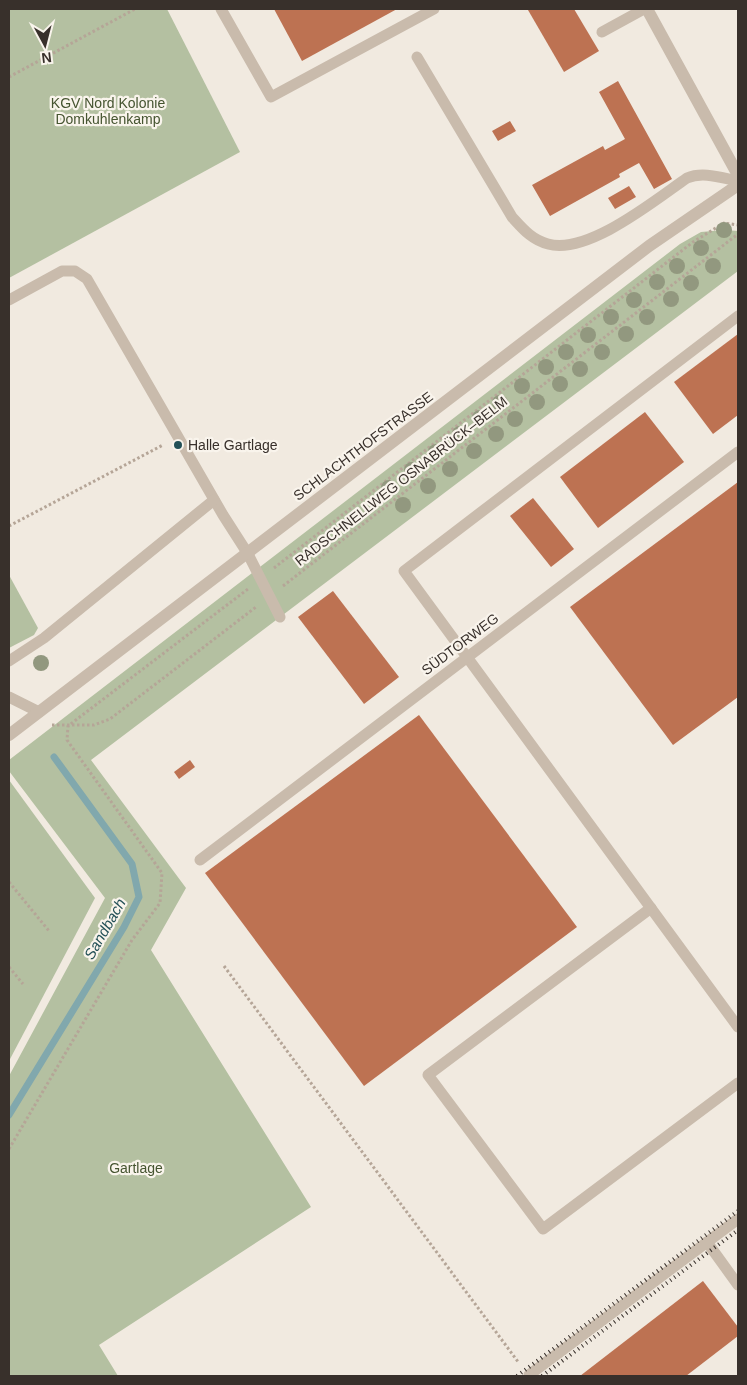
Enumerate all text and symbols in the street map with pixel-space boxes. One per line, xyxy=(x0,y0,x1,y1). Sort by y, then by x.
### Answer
north arrow xyxy=(20,20,70,70)
text: N xyxy=(41,49,53,66)
park label: KGV Nord Kolonie Domkuhlenkamp xyxy=(51,95,165,127)
street label: SCHLACHTHOFSTRASSE xyxy=(290,388,436,504)
street label: RADSCHNELLWEG OSNABRÜCK–BELM xyxy=(291,392,510,569)
place label: Halle Gartlage xyxy=(188,437,278,453)
marker: Halle Gartlage xyxy=(172,439,184,451)
street label: SÜDTORWEG xyxy=(418,609,502,678)
water label: Sandbach xyxy=(80,895,129,962)
park label: Gartlage xyxy=(109,1160,163,1176)

